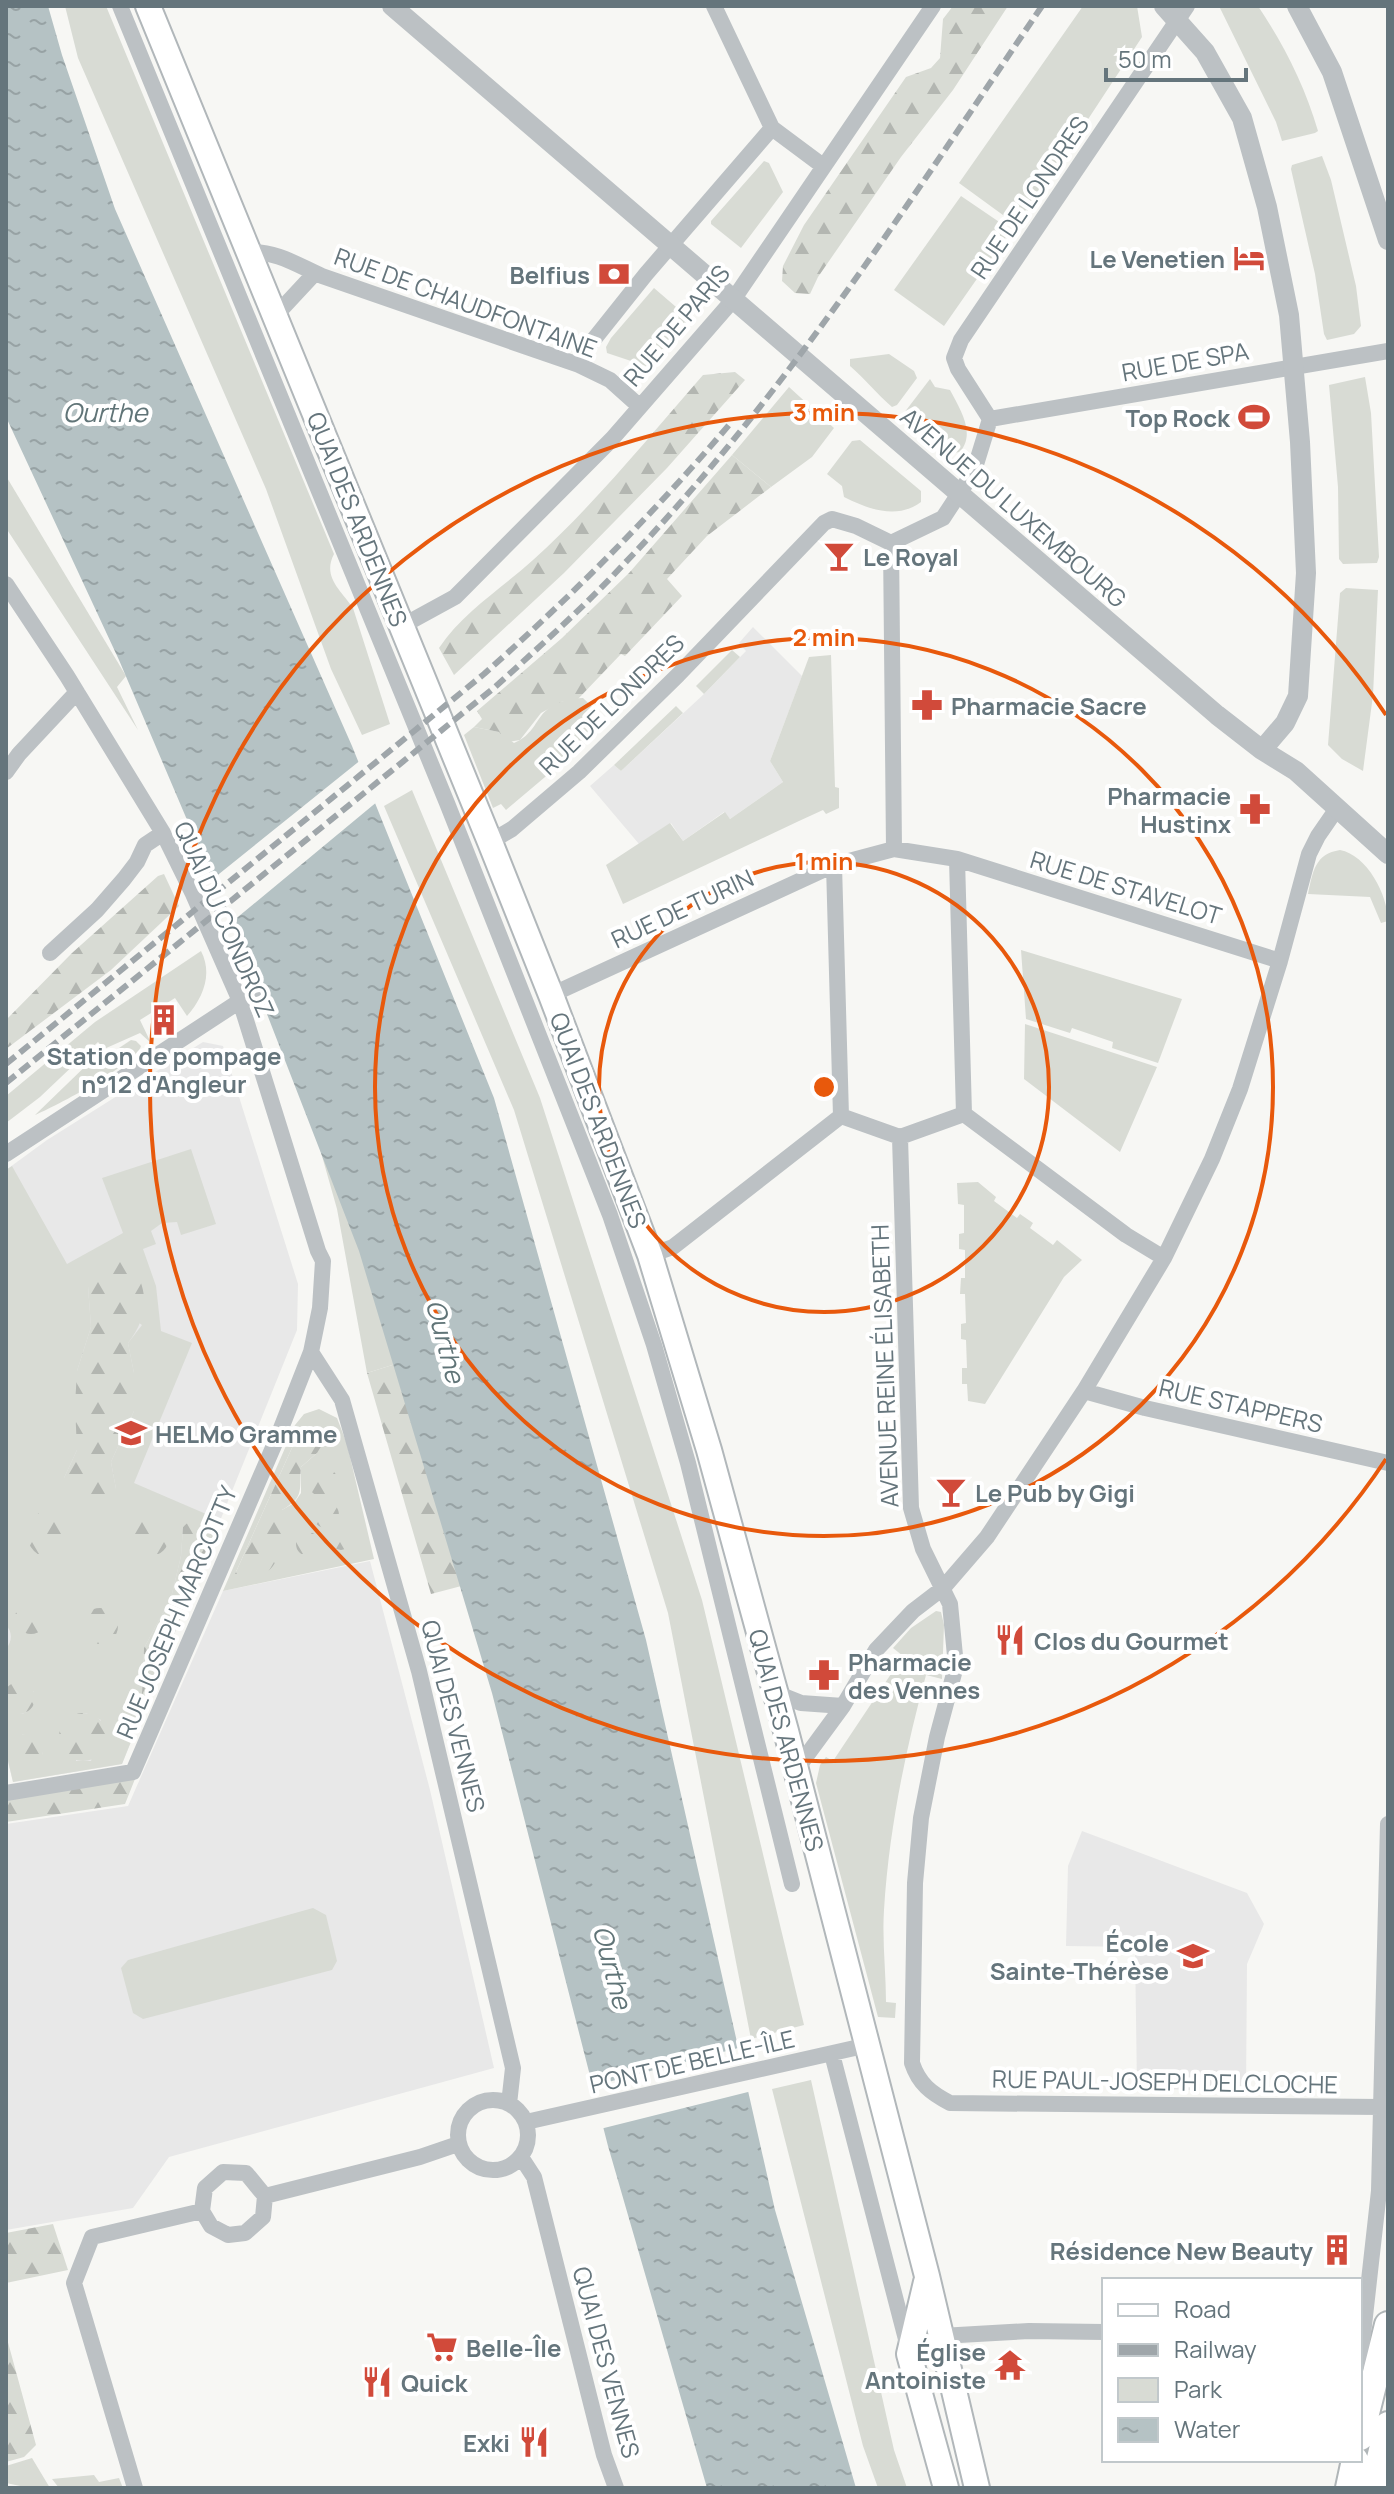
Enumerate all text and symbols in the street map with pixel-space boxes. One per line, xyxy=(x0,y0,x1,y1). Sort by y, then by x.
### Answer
scale bar xyxy=(1106,32,1246,82)
text: 50 m xyxy=(1118,42,1172,75)
street label: RUE DE LONDRES xyxy=(962,109,1096,285)
street label: RUE DE CHAUDFONTAINE xyxy=(330,239,602,365)
hotel icon: Le Venetien xyxy=(1232,241,1266,275)
place label: Le Venetien xyxy=(1089,242,1225,275)
bank icon: Belfius xyxy=(597,257,631,291)
street label: RUE DE PARIS xyxy=(615,257,737,393)
place label: Belfius xyxy=(510,258,590,291)
street label: RUE DE SPA xyxy=(1119,334,1251,388)
water label: Ourthe xyxy=(63,394,149,430)
text: 3 min xyxy=(793,395,855,428)
street label: AVENUE DU LUXEMBOURG xyxy=(894,400,1134,615)
sports icon: Top Rock xyxy=(1237,400,1271,434)
place label: Top Rock xyxy=(1126,401,1231,434)
street label: QUAI DES ARDENNES xyxy=(300,407,416,631)
bar icon: Le Royal xyxy=(822,539,856,573)
place label: Le Royal xyxy=(863,540,959,573)
text: 2 min xyxy=(793,620,855,653)
street label: RUE DE LONDRES xyxy=(531,626,691,782)
pharmacy icon: Pharmacie Sacre xyxy=(910,688,944,722)
place label: Pharmacie Sacre xyxy=(951,689,1147,722)
place label: Pharmacie Hustinx xyxy=(1107,779,1232,840)
pharmacy icon: Pharmacie Hustinx xyxy=(1238,792,1272,826)
street label: QUAI DU CONDROZ xyxy=(167,816,283,1022)
street label: RUE DE STAVELOT xyxy=(1026,842,1226,932)
text: 1 min xyxy=(795,844,853,877)
street label: RUE DE TURIN xyxy=(606,861,758,955)
building icon: Station de pompage n°12 d'Angleur xyxy=(147,1003,181,1037)
street label: QUAI DES ARDENNES xyxy=(543,1007,655,1233)
place label: Station de pompage n°12 d'Angleur xyxy=(47,1039,281,1100)
centre of rings xyxy=(810,1073,838,1101)
street label: AVENUE REINE ÉLISABETH xyxy=(863,1224,905,1508)
water label: Ourthe xyxy=(418,1295,475,1388)
street label: RUE STAPPERS xyxy=(1156,1370,1326,1440)
school or university icon: HELMo Gramme xyxy=(114,1416,148,1450)
place label: HELMo Gramme xyxy=(155,1417,337,1450)
bar icon: Le Pub by Gigi xyxy=(934,1475,968,1509)
place label: Le Pub by Gigi xyxy=(975,1476,1135,1509)
street label: RUE JOSEPH MARCOTTY xyxy=(108,1480,245,1743)
street label: QUAI DES VENNES xyxy=(414,1617,494,1815)
restaurant icon: Clos du Gourmet xyxy=(993,1623,1027,1657)
place label: Clos du Gourmet xyxy=(1034,1624,1229,1657)
street label: QUAI DES ARDENNES xyxy=(741,1625,833,1855)
place label: Pharmacie des Vennes xyxy=(848,1645,980,1706)
pharmacy icon: Pharmacie des Vennes xyxy=(807,1658,841,1692)
water label: Ourthe xyxy=(585,1921,642,2014)
place label: École Sainte-Thérèse xyxy=(990,1926,1169,1987)
school or university icon: École Sainte-Thérèse xyxy=(1176,1939,1210,1973)
street label: PONT DE BELLE-ÎLE xyxy=(586,2021,798,2101)
street label: RUE PAUL-JOSEPH DELCLOCHE xyxy=(992,2061,1338,2101)
building icon: Résidence New Beauty xyxy=(1320,2233,1354,2267)
place label: Résidence New Beauty xyxy=(1050,2234,1314,2267)
street label: QUAI DES VENNES xyxy=(566,2263,648,2461)
legend xyxy=(1102,2278,1362,2462)
text: Road xyxy=(1174,2292,1231,2325)
supermarket icon: Belle-Île xyxy=(425,2330,459,2364)
place label: Belle-Île xyxy=(466,2331,562,2364)
text: Railway xyxy=(1174,2332,1257,2365)
place label: Église Antoiniste xyxy=(865,2335,986,2396)
temple icon: Église Antoiniste xyxy=(993,2348,1027,2382)
restaurant icon: Quick xyxy=(360,2365,394,2399)
place label: Quick xyxy=(401,2366,469,2399)
text: Park xyxy=(1174,2372,1223,2405)
text: Water xyxy=(1174,2412,1241,2445)
restaurant icon: Exki xyxy=(517,2425,551,2459)
place label: Exki xyxy=(463,2426,510,2459)

